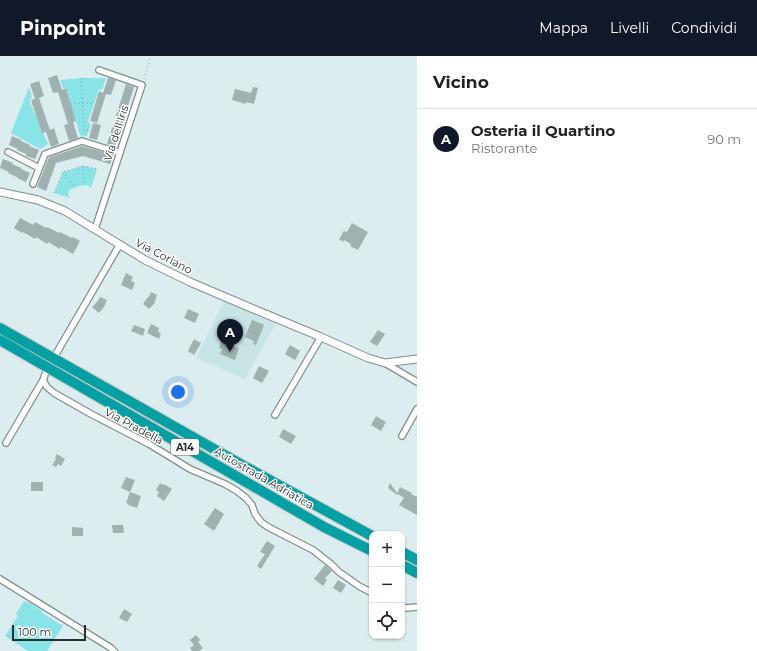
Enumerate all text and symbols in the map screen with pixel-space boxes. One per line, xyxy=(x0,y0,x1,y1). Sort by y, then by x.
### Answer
text: Pinpoint xyxy=(20,17,105,40)
text: Mappa xyxy=(539,19,588,37)
text: Livelli xyxy=(610,19,649,37)
text: Condividi xyxy=(671,19,737,37)
text: Vicino xyxy=(433,72,489,92)
street label: Via dell'Iris xyxy=(100,103,132,163)
text: Osteria il Quartino xyxy=(471,121,615,140)
text: A xyxy=(441,131,451,147)
text: 90 m xyxy=(707,131,741,147)
text: Ristorante xyxy=(471,140,537,156)
street label: Via Coriano xyxy=(133,235,195,277)
pin: A xyxy=(217,319,243,352)
your location xyxy=(168,382,188,402)
street label: Via Pradella xyxy=(102,405,166,447)
road number: A14 xyxy=(171,439,199,455)
street label: Autostrada Adriatica xyxy=(212,444,316,512)
map controls xyxy=(369,531,405,639)
button: + xyxy=(369,531,405,567)
button: − xyxy=(369,567,405,603)
button: locate xyxy=(369,603,405,639)
scale bar xyxy=(12,623,86,642)
text: 100 m xyxy=(18,625,51,639)

